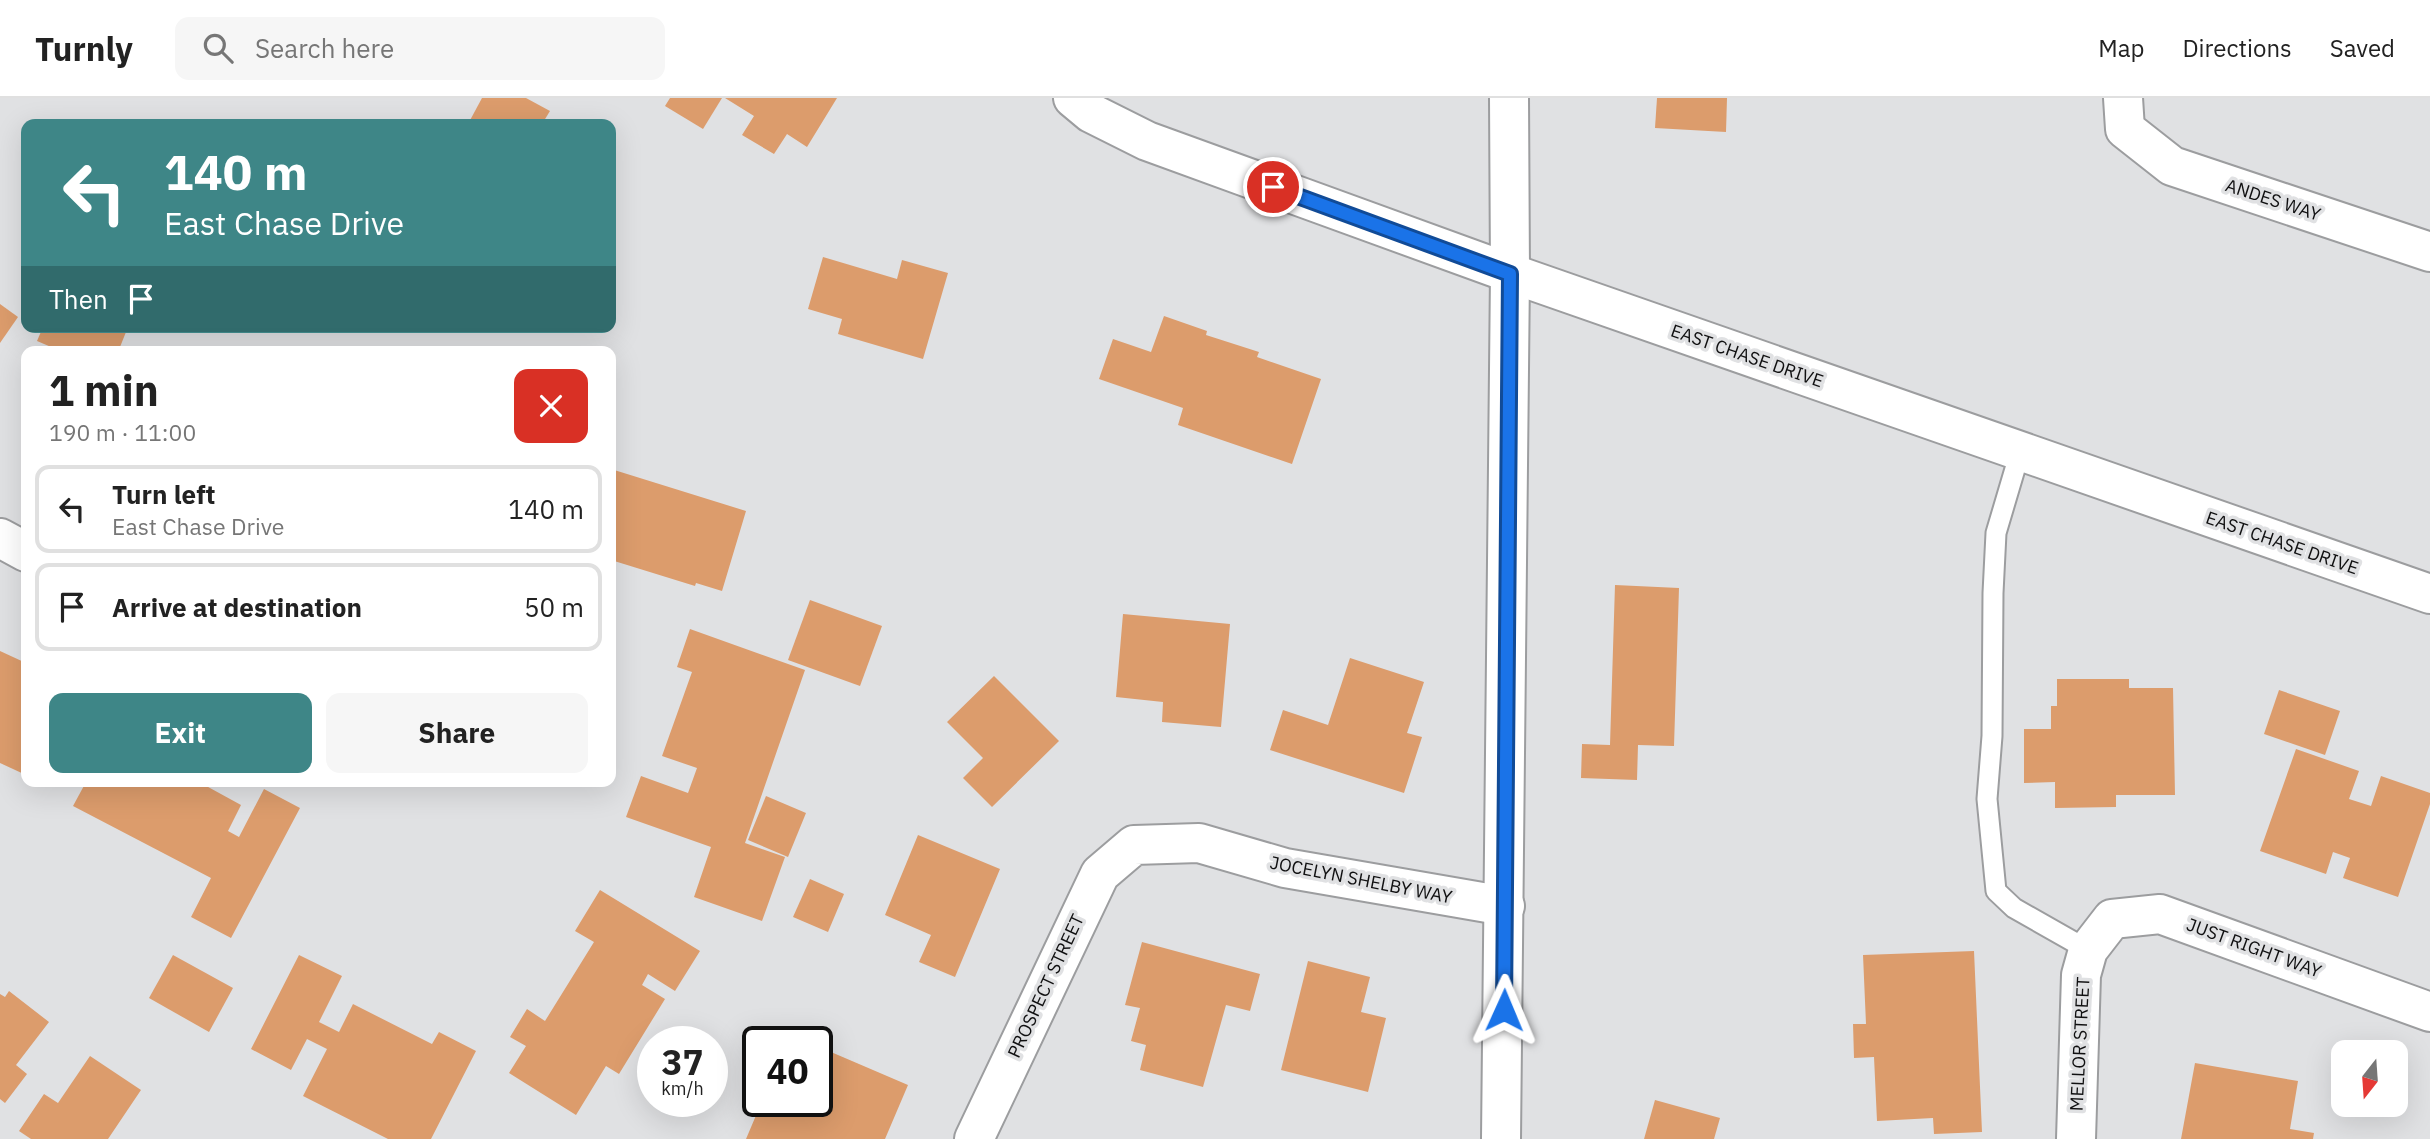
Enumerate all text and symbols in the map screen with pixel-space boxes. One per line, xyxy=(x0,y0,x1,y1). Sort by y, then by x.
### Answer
search box xyxy=(175,17,665,80)
text: Turnly xyxy=(35,27,133,70)
icon: search xyxy=(199,29,237,67)
text: Search here xyxy=(255,31,394,65)
text: Map xyxy=(2098,32,2144,64)
text: Directions xyxy=(2182,32,2292,64)
text: Saved xyxy=(2330,32,2395,64)
text: 140 m xyxy=(164,140,308,203)
icon: left xyxy=(49,147,140,238)
pin xyxy=(1243,157,1303,217)
icon: arrive xyxy=(1254,168,1292,206)
street label: ANDES WAY xyxy=(2223,173,2324,226)
text: East Chase Drive xyxy=(164,202,404,244)
icon: arrive xyxy=(122,280,160,318)
text: Then xyxy=(49,282,108,316)
street label: EAST CHASE DRIVE xyxy=(1668,319,1826,392)
text: 1 min xyxy=(49,363,159,418)
button: close xyxy=(514,369,588,443)
text: 190 m · 11:00 xyxy=(49,417,196,447)
text: Turn left xyxy=(112,477,215,511)
icon: left xyxy=(53,490,91,528)
text: 140 m xyxy=(508,492,584,526)
street label: EAST CHASE DRIVE xyxy=(2203,506,2361,579)
text: East Chase Drive xyxy=(112,511,285,541)
icon: arrive xyxy=(53,588,91,626)
text: Arrive at destination xyxy=(112,590,362,624)
text: 50 m xyxy=(524,590,584,624)
button: Exit xyxy=(49,693,312,773)
button: Share xyxy=(326,693,588,773)
street label: JOCELYN SHELBY WAY xyxy=(1268,851,1454,909)
street label: PROSPECT STREET xyxy=(1002,910,1089,1061)
street label: JUST RIGHT WAY xyxy=(2184,912,2325,983)
position arrow xyxy=(1467,973,1541,1047)
street label: MELLOR STREET xyxy=(2064,976,2095,1112)
speed limit sign: 40 xyxy=(742,1026,833,1117)
text: 37 xyxy=(661,1039,704,1085)
north arrow xyxy=(2331,1040,2408,1116)
map controls xyxy=(2331,1040,2408,1117)
text: km/h xyxy=(661,1077,704,1100)

